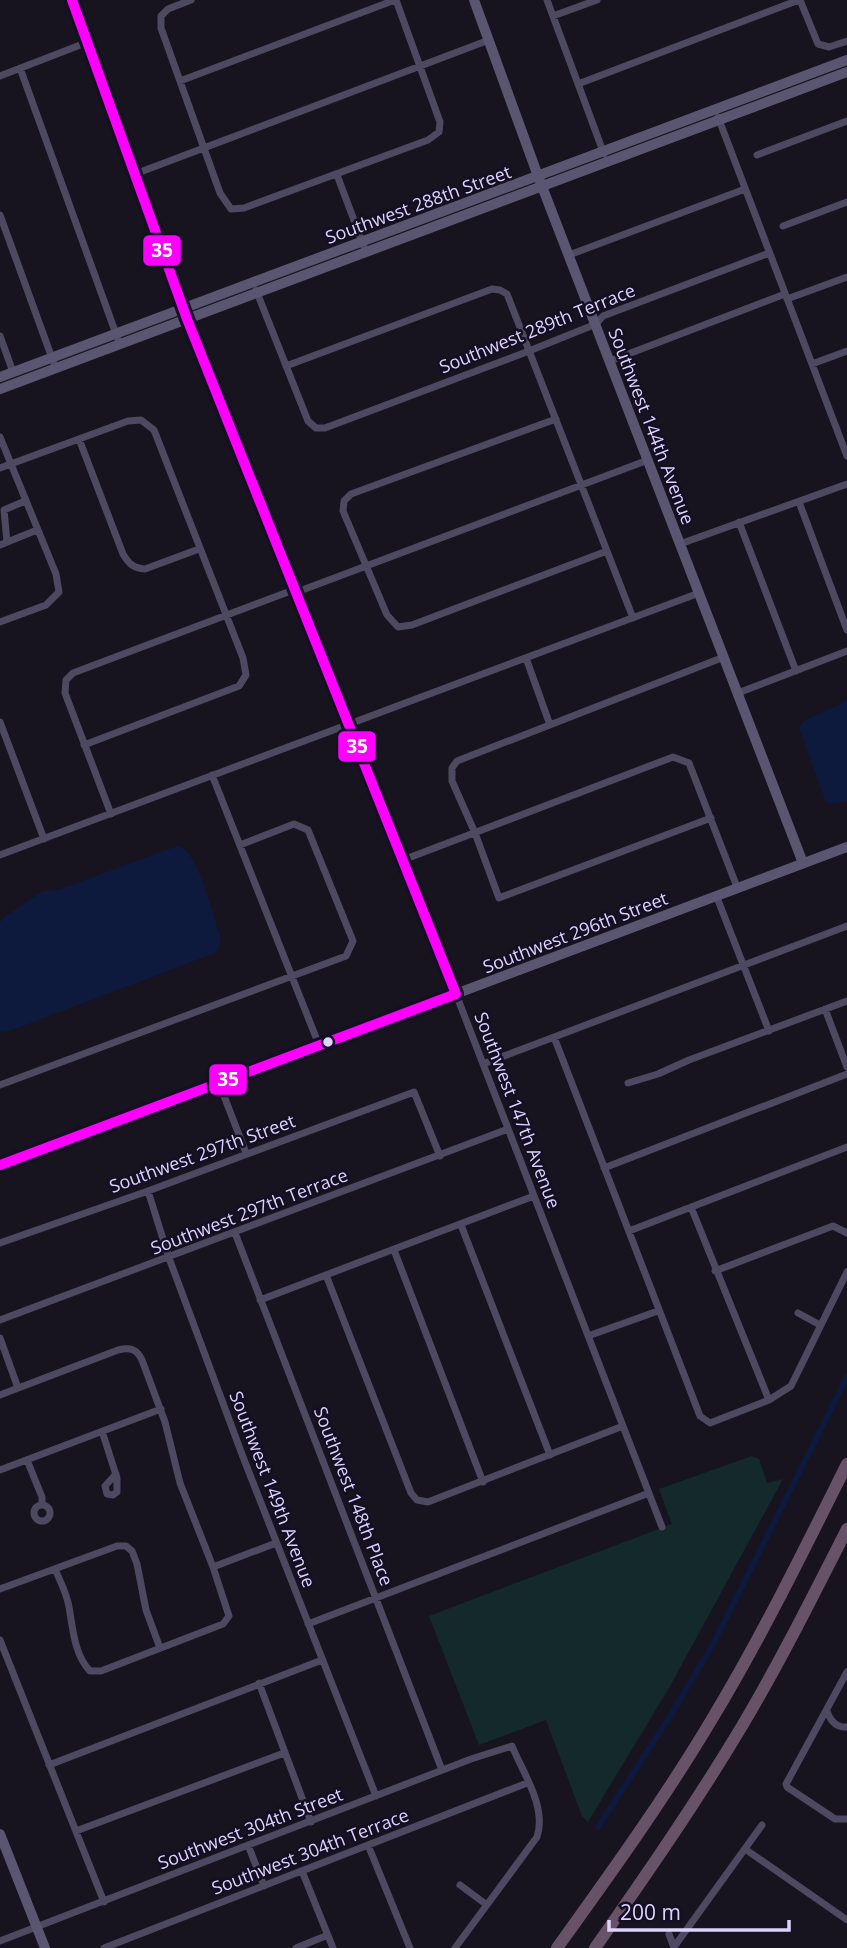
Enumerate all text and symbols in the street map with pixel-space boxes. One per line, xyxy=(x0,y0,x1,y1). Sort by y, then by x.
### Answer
street label: Southwest 288th Street xyxy=(322,159,514,249)
line badge: 35 xyxy=(142,234,182,267)
text: 35 xyxy=(151,237,173,263)
street label: Southwest 289th Terrace xyxy=(435,278,639,378)
street label: Southwest 144th Avenue xyxy=(603,324,701,528)
line badge: 35 xyxy=(337,730,377,763)
text: 35 xyxy=(346,733,368,759)
street label: Southwest 296th Street xyxy=(479,886,671,978)
street label: Southwest 147th Avenue xyxy=(469,1008,567,1212)
unlabelled marker xyxy=(321,1035,335,1049)
line badge: 35 xyxy=(208,1063,248,1096)
text: 35 xyxy=(217,1066,239,1092)
street label: Southwest 297th Street xyxy=(106,1108,298,1198)
street label: Southwest 297th Terrace xyxy=(147,1162,351,1260)
street label: Southwest 149th Avenue xyxy=(224,1387,322,1591)
street label: Southwest 148th Place xyxy=(309,1403,399,1589)
street label: Southwest 304th Street xyxy=(154,1782,346,1874)
street label: Southwest 304th Terrace xyxy=(208,1802,412,1900)
scale bar xyxy=(609,1888,789,1932)
text: 200 m xyxy=(620,1898,681,1926)

